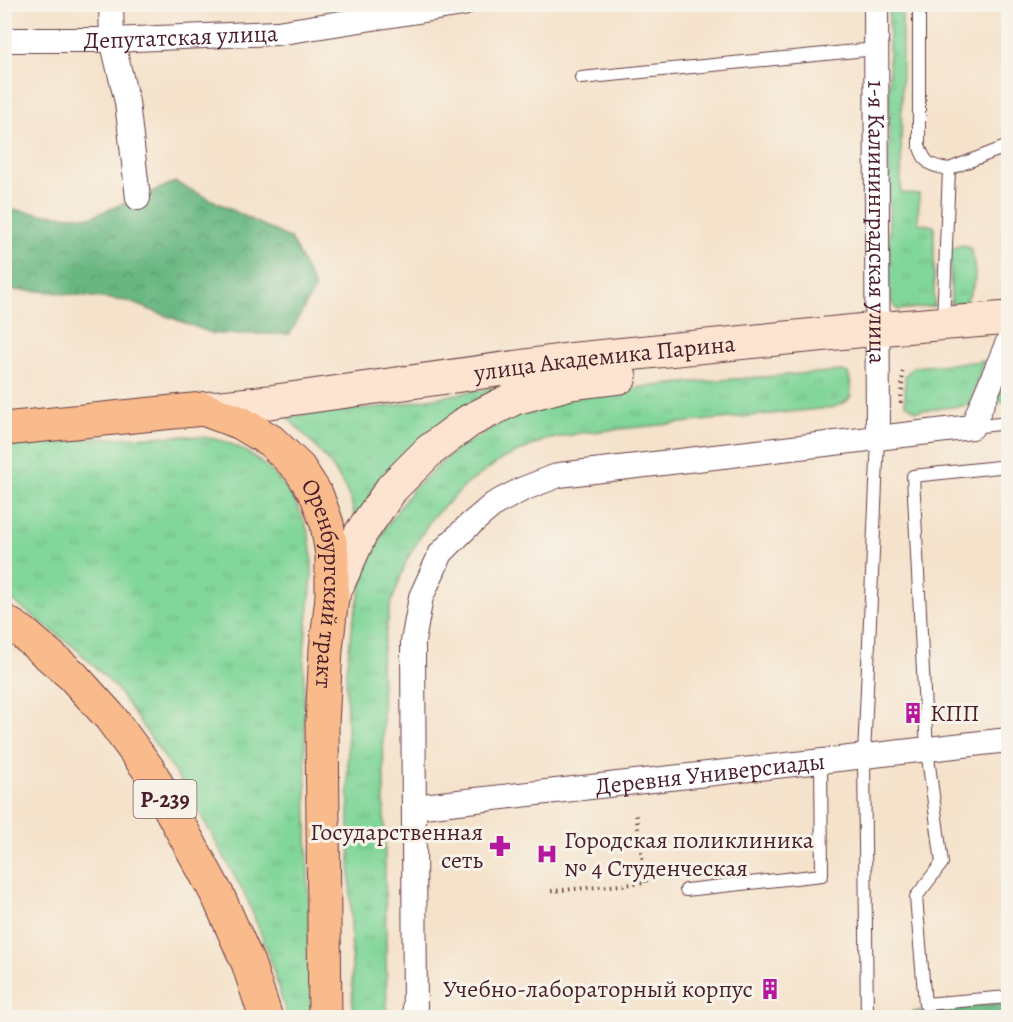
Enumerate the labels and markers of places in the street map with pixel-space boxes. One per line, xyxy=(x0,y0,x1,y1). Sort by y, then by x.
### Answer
place label: КПП xyxy=(930,697,979,729)
building icon: КПП xyxy=(901,701,925,725)
place label: Государственная сеть xyxy=(310,816,484,876)
place label: Городская поликлиника № 4 Студенческая xyxy=(564,824,814,884)
pharmacy icon: Государственная сеть xyxy=(488,834,512,858)
hospital icon: Городская поликлиника № 4 Студенческая xyxy=(535,842,559,866)
place label: Учебно-лабораторный корпус xyxy=(443,973,753,1005)
building icon: Учебно-лабораторный корпус xyxy=(758,977,782,1001)

